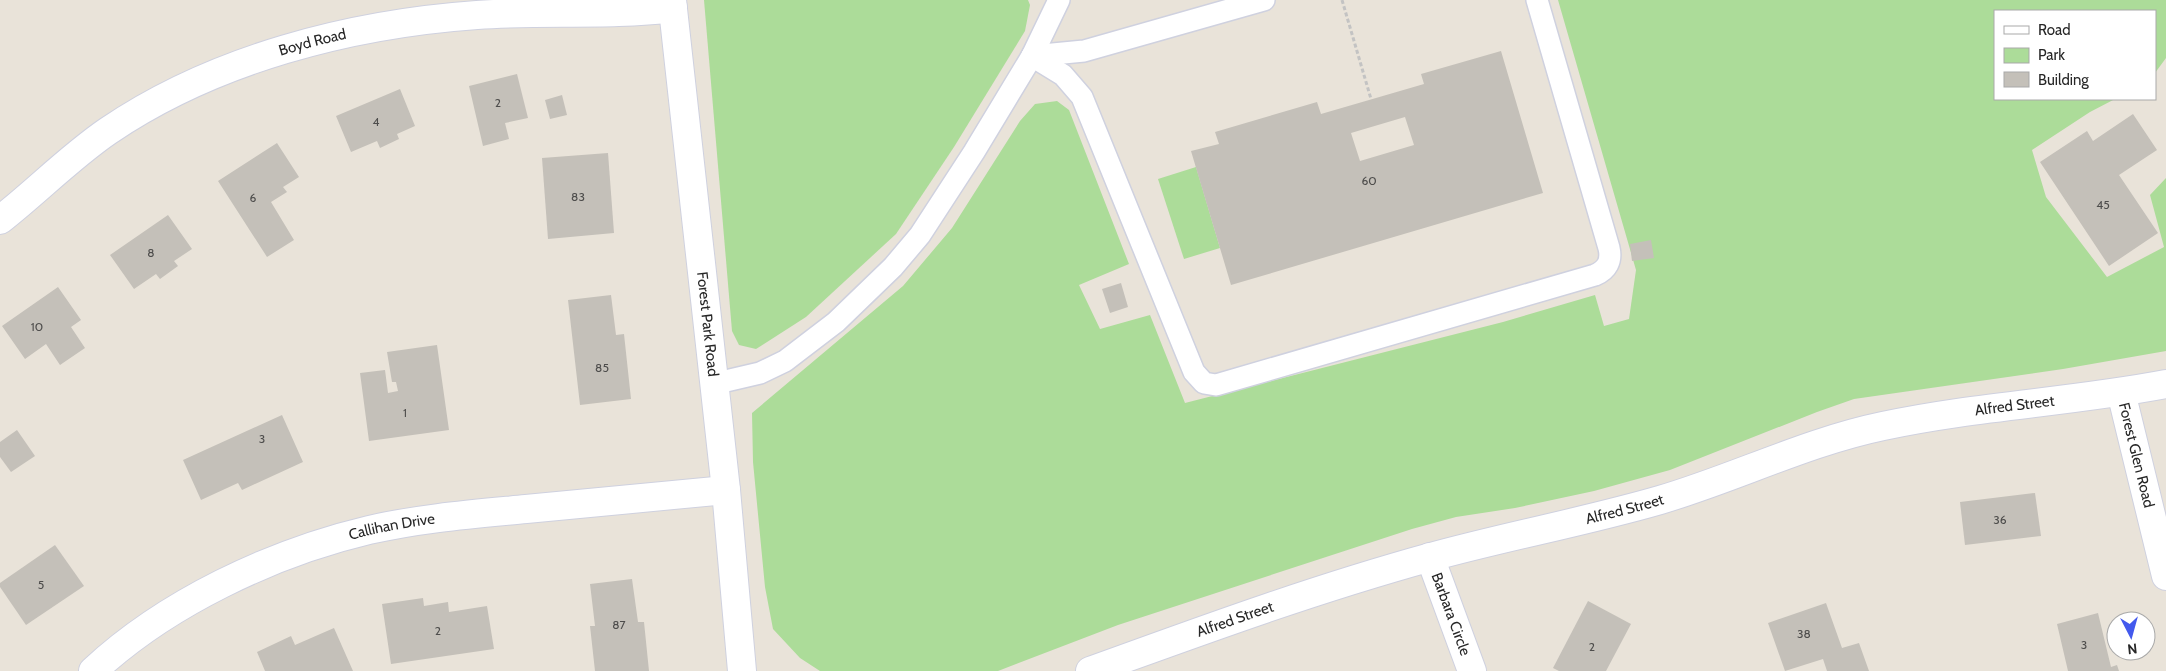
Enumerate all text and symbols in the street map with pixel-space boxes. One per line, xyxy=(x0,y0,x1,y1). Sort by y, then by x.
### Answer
legend xyxy=(1994,10,2156,100)
text: Road xyxy=(2038,21,2071,39)
street label: Boyd Road xyxy=(277,25,348,60)
text: Park xyxy=(2038,46,2065,64)
text: Building xyxy=(2038,71,2089,89)
house number: 2 xyxy=(495,95,501,110)
house number: 4 xyxy=(373,114,380,129)
house number: 60 xyxy=(1361,173,1377,188)
house number: 83 xyxy=(571,189,585,204)
house number: 6 xyxy=(250,190,257,205)
house number: 45 xyxy=(2096,197,2110,212)
house number: 8 xyxy=(147,245,155,260)
street label: Forest Park Road xyxy=(693,271,722,377)
house number: 10 xyxy=(31,319,43,334)
house number: 85 xyxy=(595,360,609,375)
street label: Alfred Street xyxy=(1974,392,2055,419)
street label: Forest Glen Road xyxy=(2115,401,2158,510)
house number: 1 xyxy=(403,405,407,420)
house number: 3 xyxy=(259,431,265,446)
street label: Alfred Street xyxy=(1584,490,1666,528)
street label: Callihan Drive xyxy=(347,510,436,544)
house number: 36 xyxy=(1993,512,2007,527)
street label: Barbara Circle xyxy=(1428,570,1475,659)
house number: 5 xyxy=(38,577,44,592)
street label: Alfred Street xyxy=(1194,598,1276,641)
north arrow xyxy=(2106,611,2156,661)
house number: 87 xyxy=(612,617,626,632)
house number: 2 xyxy=(435,623,441,638)
house number: 38 xyxy=(1797,626,1811,641)
house number: 3 xyxy=(2081,637,2087,652)
house number: 2 xyxy=(1589,639,1595,654)
text: N xyxy=(2126,639,2138,658)

